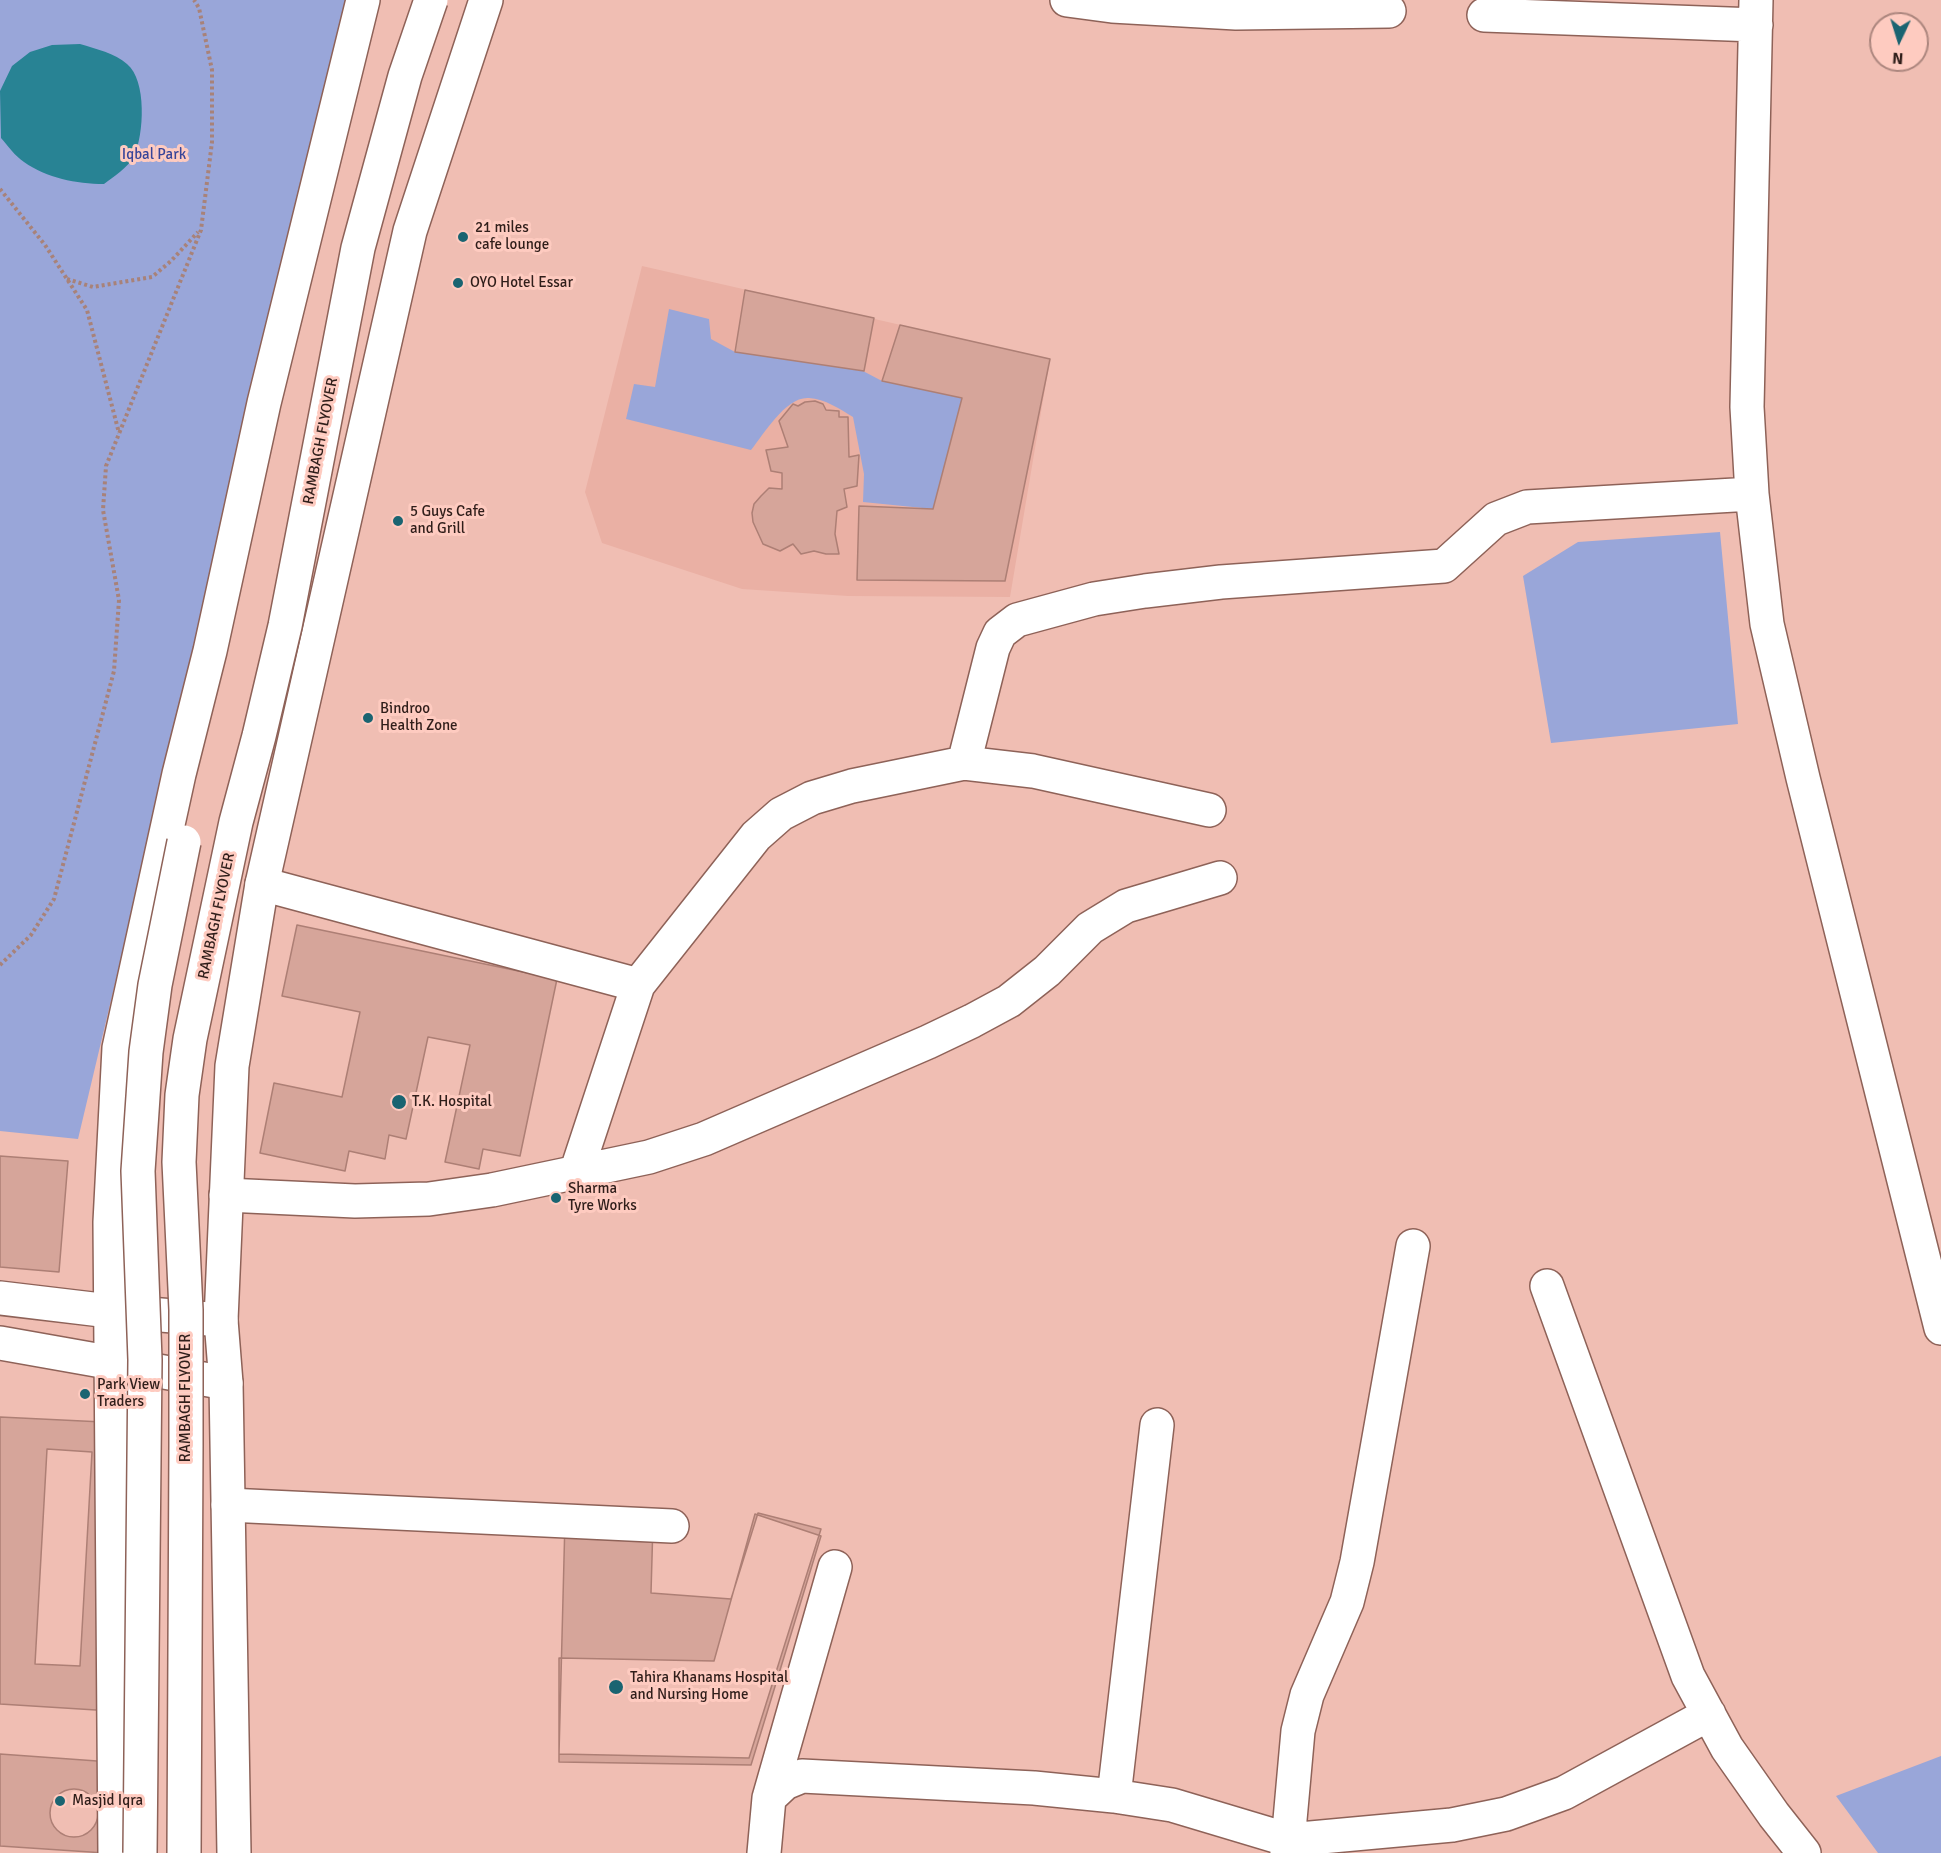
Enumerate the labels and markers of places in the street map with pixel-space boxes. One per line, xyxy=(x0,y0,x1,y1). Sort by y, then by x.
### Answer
place label: 21 miles cafe lounge xyxy=(475,219,549,254)
marker: 21 miles cafe lounge xyxy=(456,230,470,244)
place label: OYO Hotel Essar xyxy=(470,274,573,292)
marker: OYO Hotel Essar xyxy=(451,276,465,290)
place label: 5 Guys Cafe and Grill xyxy=(410,503,485,538)
marker: 5 Guys Cafe and Grill xyxy=(391,514,405,528)
place label: Bindroo Health Zone xyxy=(380,700,458,735)
marker: Bindroo Health Zone xyxy=(361,711,375,725)
marker: T.K. Hospital xyxy=(390,1093,408,1111)
place label: T.K. Hospital xyxy=(412,1093,492,1111)
place label: Sharma Tyre Works xyxy=(568,1180,637,1215)
marker: Sharma Tyre Works xyxy=(549,1191,563,1205)
place label: Park View Traders xyxy=(97,1376,160,1411)
marker: Park View Traders xyxy=(78,1387,92,1401)
place label: Tahira Khanams Hospital and Nursing Home xyxy=(630,1669,788,1704)
marker: Tahira Khanams Hospital and Nursing Home xyxy=(607,1678,625,1696)
place label: Masjid Iqra xyxy=(72,1792,143,1810)
marker: Masjid Iqra xyxy=(53,1794,67,1808)

